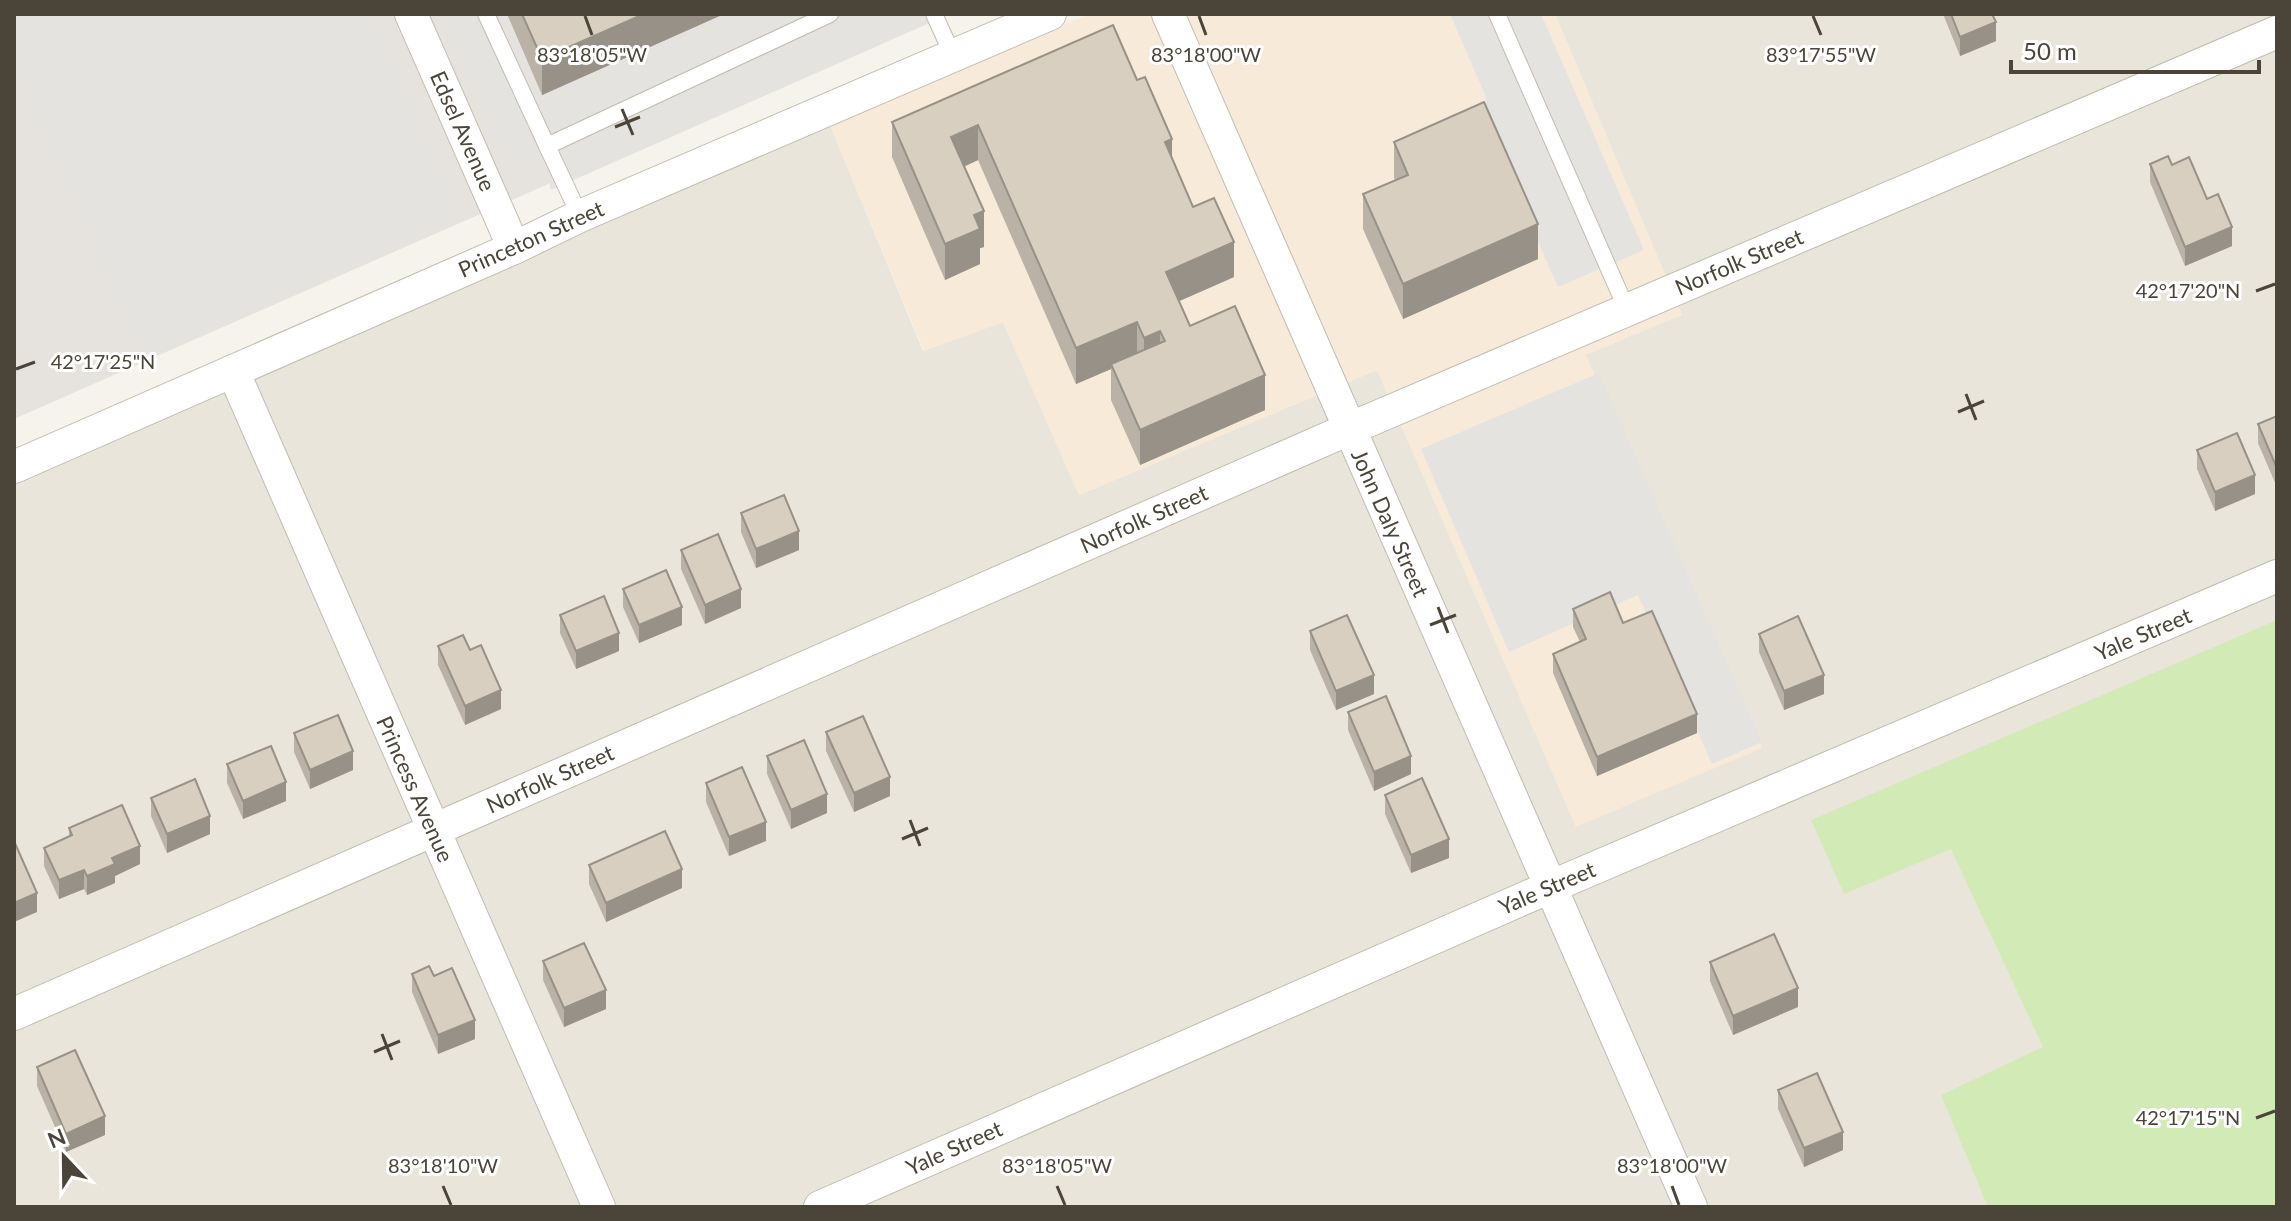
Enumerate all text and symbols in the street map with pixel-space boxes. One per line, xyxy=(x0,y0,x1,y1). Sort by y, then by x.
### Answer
scale bar xyxy=(2011,24,2259,74)
text: 50 m xyxy=(2023,36,2077,65)
text: 83°18'05"W xyxy=(537,42,647,66)
text: 83°18'00"W xyxy=(1151,42,1261,66)
text: 83°17'55"W xyxy=(1766,42,1876,66)
street label: Edsel Avenue xyxy=(425,67,502,195)
street label: Princeton Street xyxy=(454,194,608,283)
street label: Norfolk Street xyxy=(1671,222,1807,301)
text: 42°17'20"N xyxy=(2136,278,2240,302)
text: 42°17'25"N xyxy=(51,349,155,373)
street label: John Daly Street xyxy=(1346,445,1435,601)
street label: Norfolk Street xyxy=(1076,478,1212,559)
street label: Yale Street xyxy=(2090,601,2195,666)
street label: Princess Avenue xyxy=(371,711,460,866)
street label: Norfolk Street xyxy=(482,738,618,819)
street label: Yale Street xyxy=(1494,855,1599,920)
text: 42°17'15"N xyxy=(2136,1105,2240,1129)
street label: Yale Street xyxy=(901,1114,1006,1181)
north arrow xyxy=(24,1117,104,1197)
text: N xyxy=(43,1122,69,1154)
text: 83°18'10"W xyxy=(388,1153,498,1177)
text: 83°18'05"W xyxy=(1002,1153,1112,1177)
text: 83°18'00"W xyxy=(1617,1153,1727,1177)

